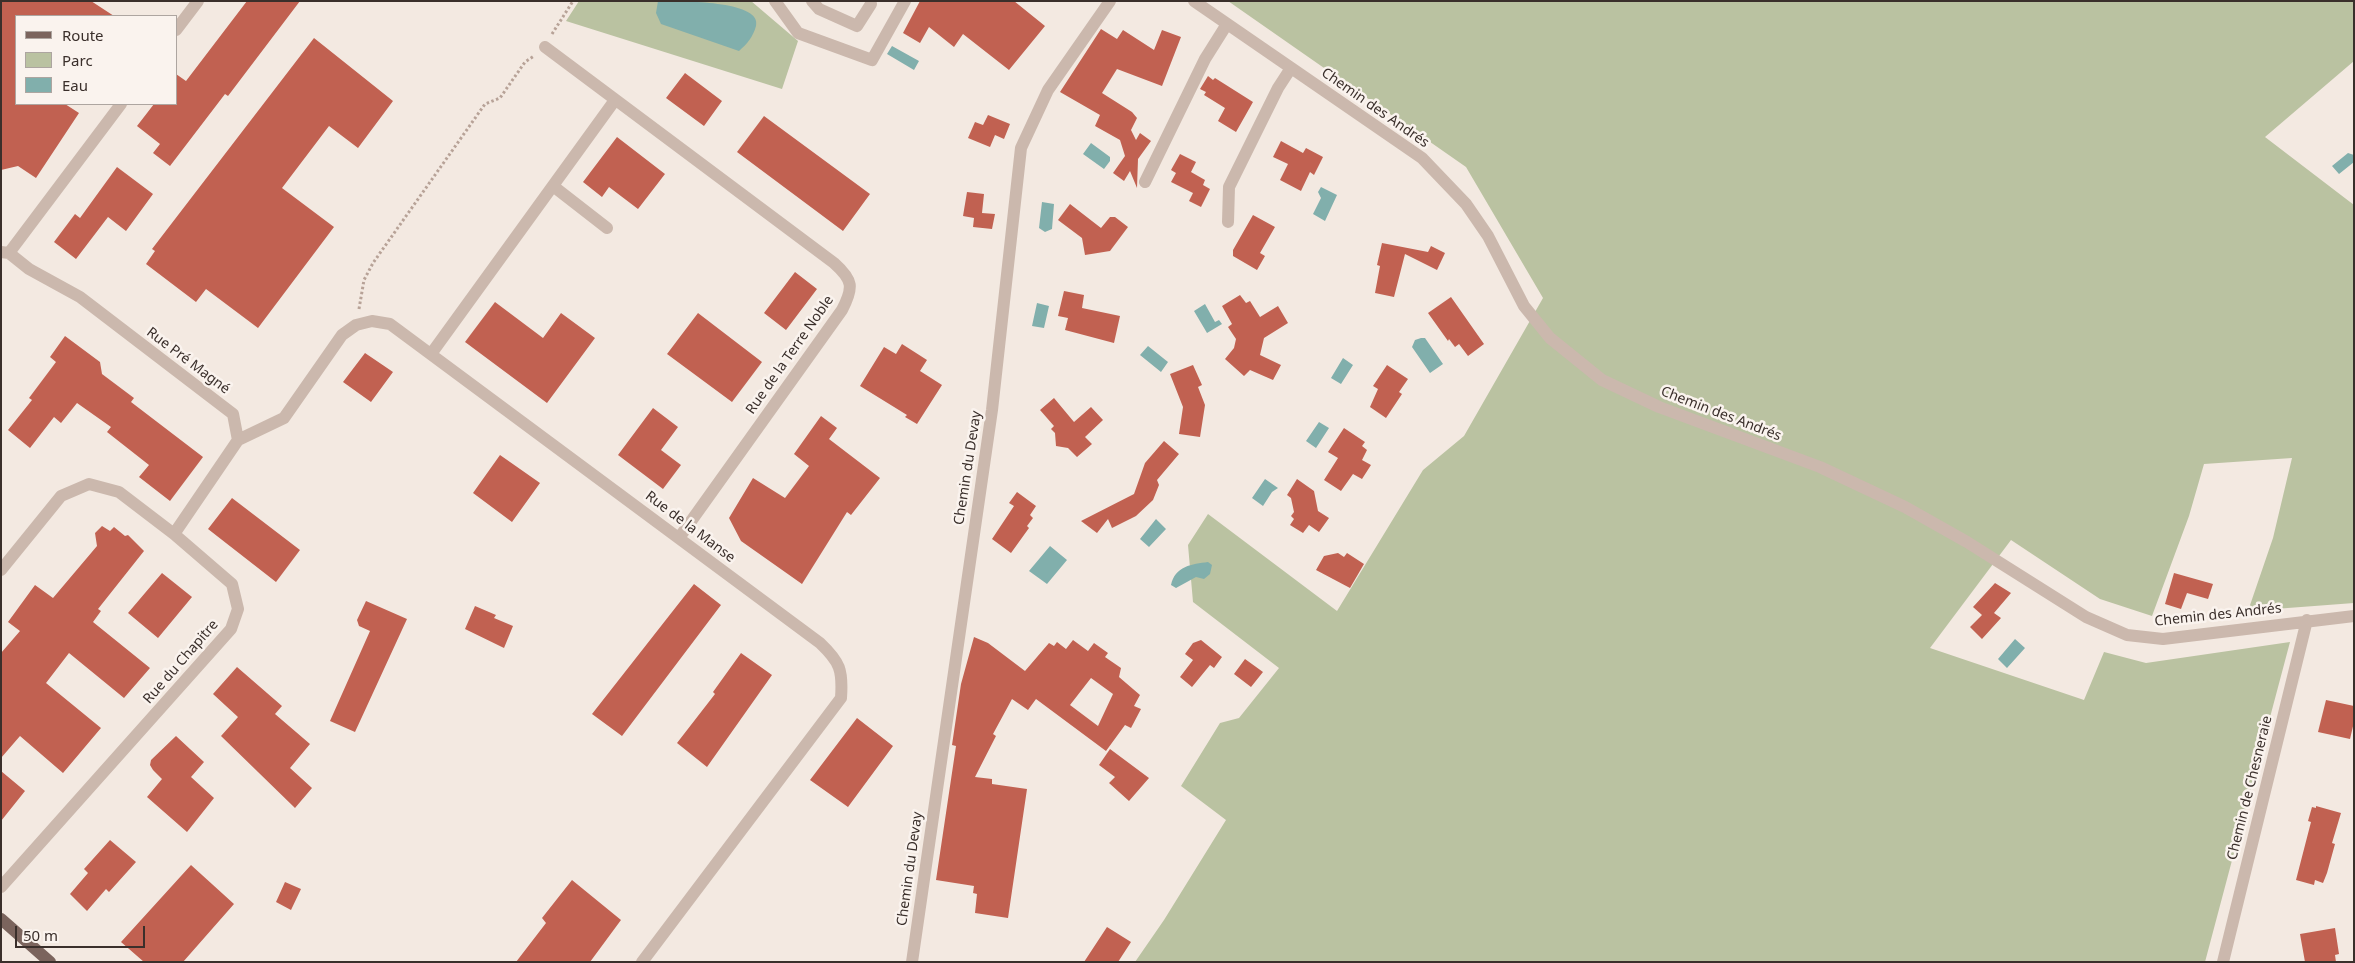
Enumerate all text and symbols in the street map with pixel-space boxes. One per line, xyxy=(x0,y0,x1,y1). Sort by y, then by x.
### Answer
legend xyxy=(15,15,178,105)
text: Route xyxy=(62,25,104,45)
text: Parc xyxy=(62,50,93,70)
street label: Chemin des Andrés xyxy=(1318,65,1432,151)
text: Eau xyxy=(62,75,88,95)
street label: Rue de la Terre Noble xyxy=(743,292,837,418)
street label: Rue Pré Magné xyxy=(143,324,233,398)
street label: Chemin des Andrés xyxy=(1658,383,1784,445)
street label: Chemin du Devay xyxy=(951,410,985,526)
street label: Rue de la Manse xyxy=(642,488,738,566)
street label: Chemin des Andrés xyxy=(2154,600,2282,630)
street label: Rue du Chapitre xyxy=(140,617,222,707)
street label: Chemin de Chesneraie xyxy=(2224,714,2276,862)
street label: Chemin du Devay xyxy=(894,811,926,927)
scale bar xyxy=(18,916,148,948)
text: 50 m xyxy=(23,925,58,945)

